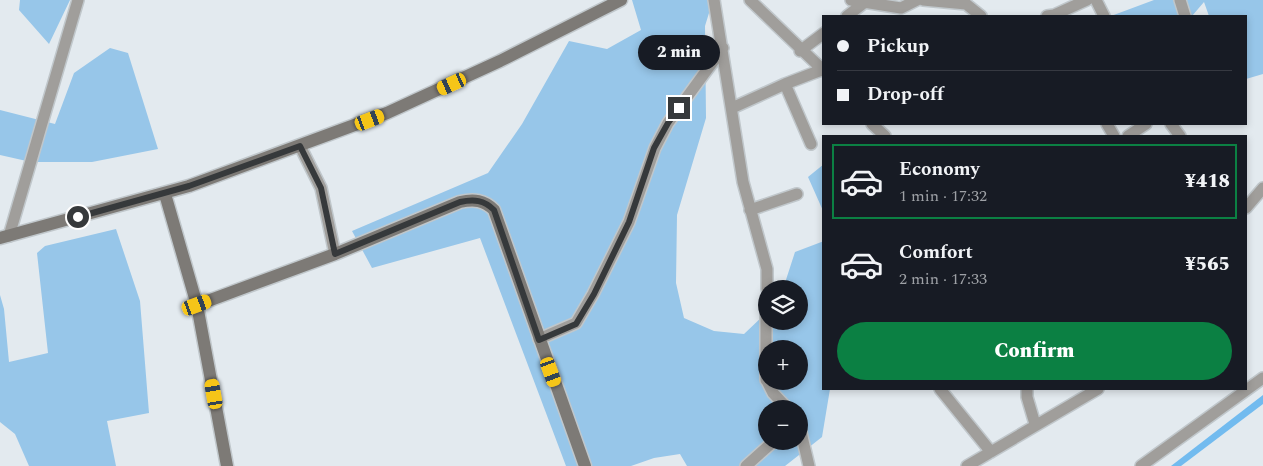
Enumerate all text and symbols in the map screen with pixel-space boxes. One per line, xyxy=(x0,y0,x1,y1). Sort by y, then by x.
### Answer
text: Pickup xyxy=(867,32,929,61)
callout: 2 min xyxy=(638,36,720,70)
text: 2 min xyxy=(657,40,701,64)
car xyxy=(435,71,468,97)
text: Drop-off xyxy=(867,80,944,109)
route end xyxy=(668,97,690,119)
car xyxy=(353,108,386,132)
text: Economy xyxy=(899,155,980,184)
icon: car xyxy=(839,159,884,204)
text: ¥418 xyxy=(1184,167,1230,196)
text: 1 min · 17:32 xyxy=(899,184,987,208)
route start xyxy=(67,206,89,228)
text: Comfort xyxy=(899,238,973,267)
icon: car xyxy=(839,242,884,287)
text: ¥565 xyxy=(1184,250,1230,279)
text: 2 min · 17:33 xyxy=(899,267,987,291)
map controls xyxy=(758,280,808,450)
button: layers xyxy=(758,280,808,330)
car xyxy=(180,293,213,317)
button: Confirm xyxy=(837,322,1232,380)
button: + xyxy=(758,340,808,390)
car xyxy=(538,355,563,389)
car xyxy=(204,378,223,410)
button: − xyxy=(758,400,808,450)

